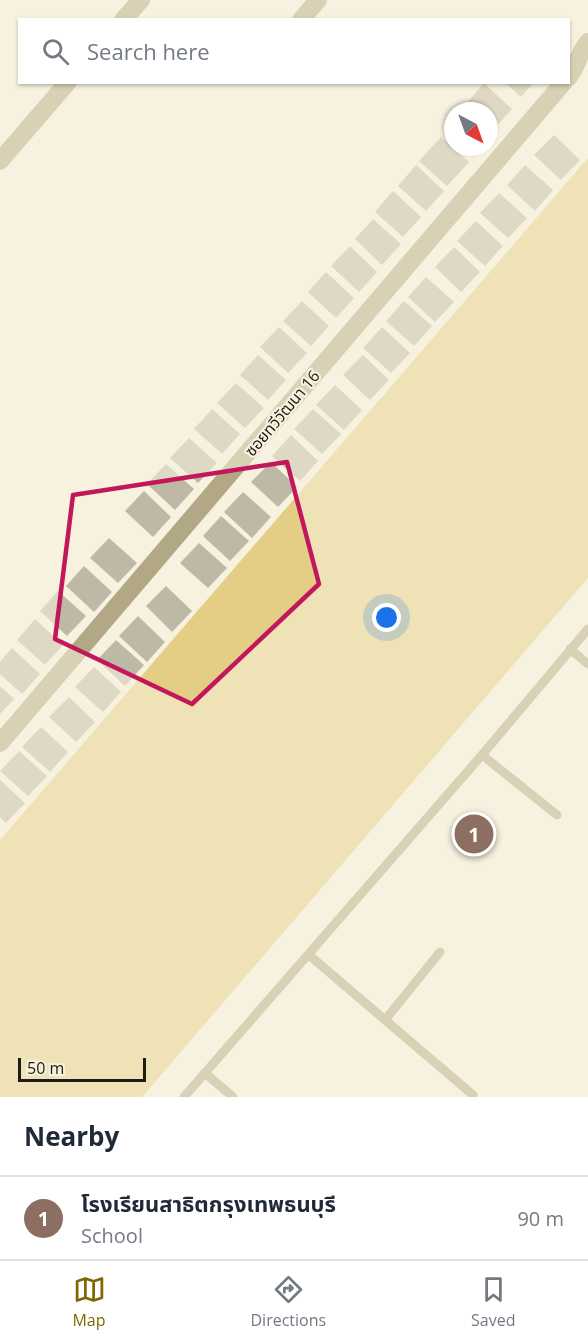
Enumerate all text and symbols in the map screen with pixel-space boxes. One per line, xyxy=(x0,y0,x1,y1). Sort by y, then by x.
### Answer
search box xyxy=(18,18,570,84)
icon: search xyxy=(39,35,72,68)
text: Search here xyxy=(87,36,210,66)
north arrow xyxy=(444,102,498,156)
street label: ซอยทวีวัฒนา 16 xyxy=(239,365,325,461)
your location xyxy=(372,603,401,632)
pin: 1 xyxy=(454,812,494,856)
scale bar xyxy=(18,1055,146,1082)
text: 50 m xyxy=(27,1057,64,1079)
text: Nearby xyxy=(24,1118,119,1154)
text: โรงเรียนสาธิตกรุงเทพธนบุรี xyxy=(81,1188,336,1218)
text: 1 xyxy=(38,1205,49,1232)
text: 90 m xyxy=(517,1205,564,1232)
text: School xyxy=(81,1222,143,1249)
tab: Map xyxy=(72,1273,106,1331)
tab: Directions xyxy=(250,1273,326,1331)
tab: Saved xyxy=(471,1273,516,1331)

